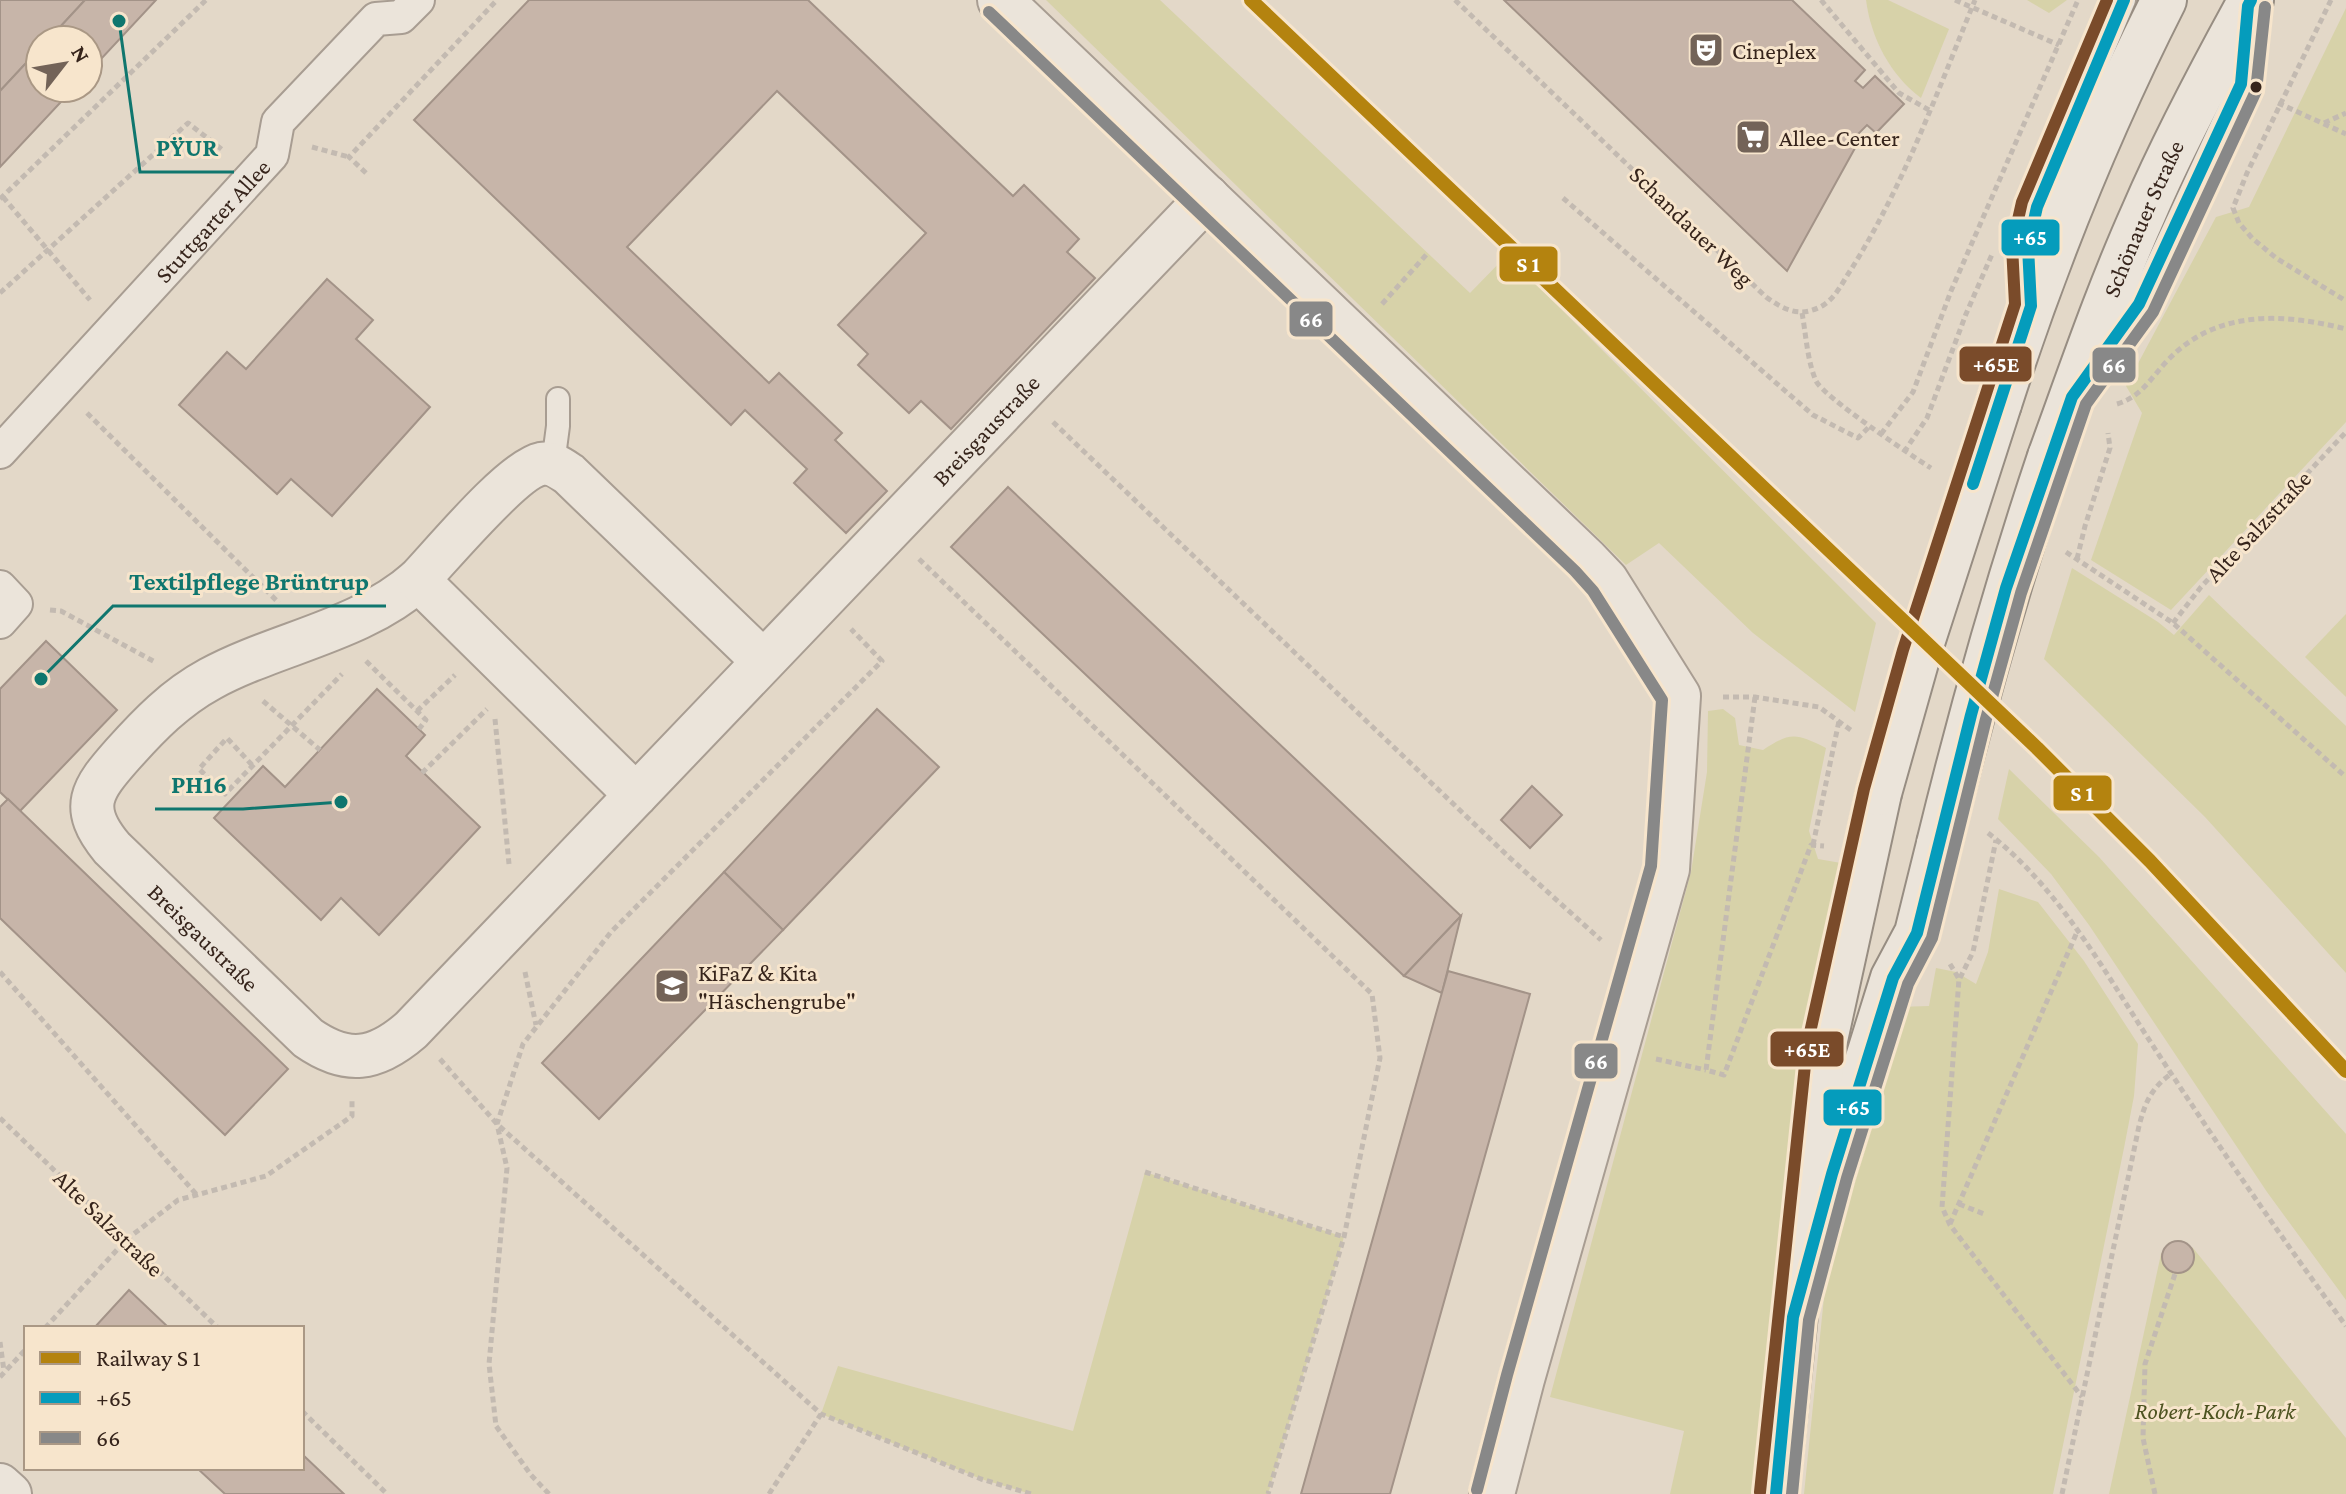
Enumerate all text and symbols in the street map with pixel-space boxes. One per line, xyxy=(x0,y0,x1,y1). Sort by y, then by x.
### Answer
north arrow xyxy=(24,24,104,104)
theatre icon: Cineplex xyxy=(1687,31,1725,69)
place label: Cineplex xyxy=(1732,37,1816,64)
text: N xyxy=(66,41,95,67)
unlabelled marker xyxy=(2248,79,2264,95)
supermarket icon: Allee-Center xyxy=(1734,118,1772,156)
callout: PŸUR xyxy=(140,122,234,172)
place label: Allee-Center xyxy=(1779,124,1900,151)
text: PŸUR xyxy=(156,133,218,162)
street label: Schönauer Straße xyxy=(2097,136,2189,301)
street label: Stuttgarter Allee xyxy=(149,153,275,288)
street label: Schandauer Weg xyxy=(1625,160,1760,292)
line badge: +65 xyxy=(2000,218,2061,257)
text: +65 xyxy=(2013,225,2047,250)
line badge: S 1 xyxy=(1498,245,1559,283)
text: S 1 xyxy=(1516,252,1540,277)
line badge: 66 xyxy=(1288,300,1334,338)
text: 66 xyxy=(1299,307,1323,332)
line badge: +65E xyxy=(1958,345,2033,383)
line badge: 66 xyxy=(2091,346,2137,384)
text: +65E xyxy=(1973,352,2020,377)
text: 66 xyxy=(2102,353,2126,378)
street label: Breisgaustraße xyxy=(926,369,1045,491)
street label: Alte Salzstraße xyxy=(2200,465,2316,587)
callout: Textilpflege Brüntrup xyxy=(113,556,386,606)
text: Textilpflege Brüntrup xyxy=(129,567,369,596)
callout: PH16 xyxy=(155,759,243,809)
text: PH16 xyxy=(171,770,227,799)
line badge: S 1 xyxy=(2052,774,2113,812)
text: S 1 xyxy=(2070,781,2094,806)
street label: Breisgaustraße xyxy=(143,878,265,997)
place label: KiFaZ & Kita "Häschengrube" xyxy=(698,959,856,1014)
school or university icon: KiFaZ & Kita "Häschengrube" xyxy=(653,967,691,1005)
line badge: +65E xyxy=(1769,1030,1845,1068)
text: +65E xyxy=(1784,1037,1831,1062)
line badge: 66 xyxy=(1573,1042,1619,1080)
text: 66 xyxy=(1584,1049,1608,1074)
line badge: +65 xyxy=(1822,1088,1883,1127)
text: +65 xyxy=(1836,1095,1870,1120)
street label: Alte Salzstraße xyxy=(49,1164,169,1282)
legend xyxy=(24,1326,304,1470)
text: Railway S 1 xyxy=(96,1344,201,1371)
text: +65 xyxy=(96,1384,132,1411)
park label: Robert-Koch-Park xyxy=(2135,1397,2297,1424)
text: 66 xyxy=(96,1424,120,1451)

